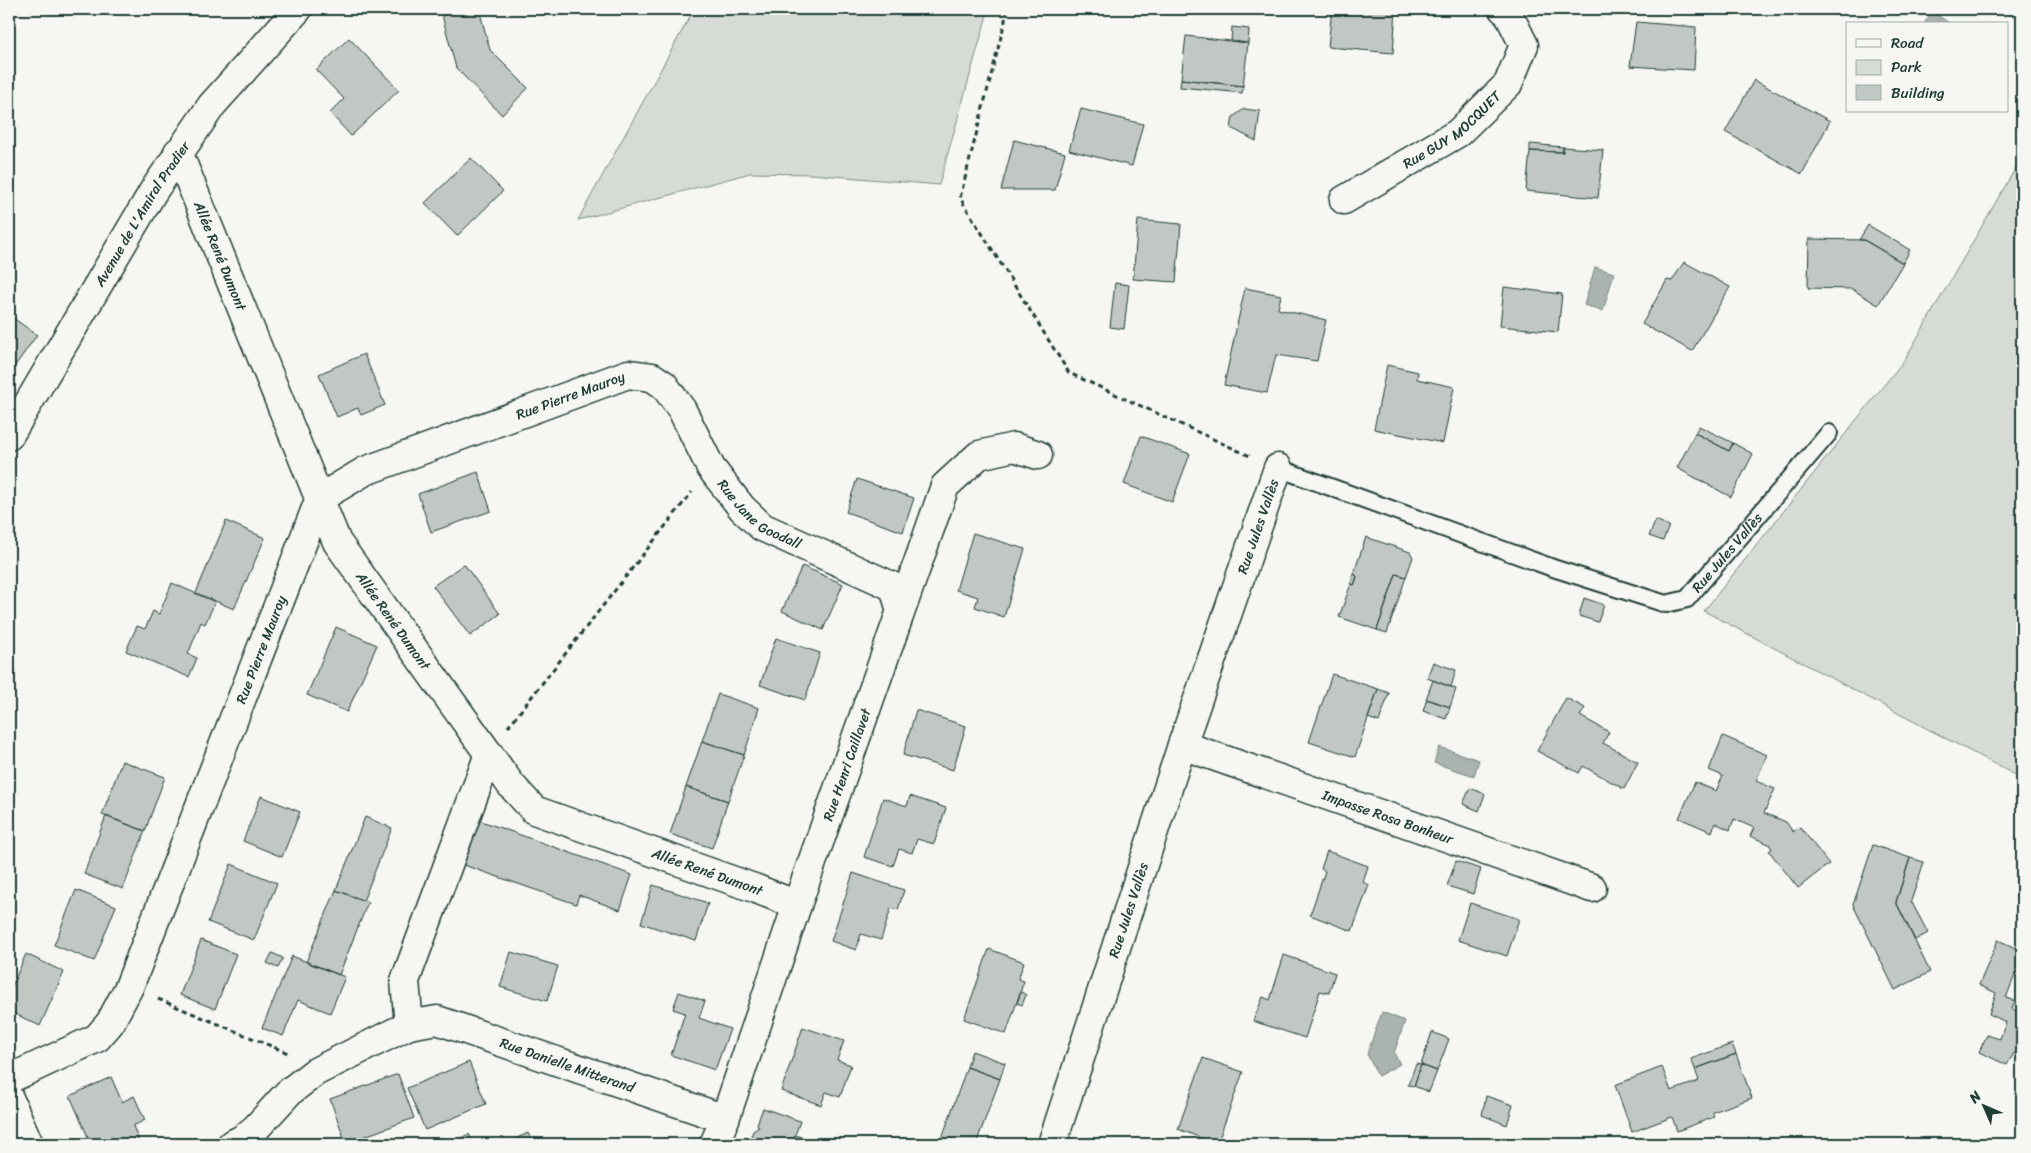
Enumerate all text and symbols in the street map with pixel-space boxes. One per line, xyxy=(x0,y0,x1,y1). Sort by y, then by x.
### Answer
legend xyxy=(1846,22,2008,112)
text: Road xyxy=(1891,30,1924,56)
text: Park xyxy=(1891,54,1922,80)
text: Building xyxy=(1891,80,1945,106)
street label: Rue GUY MOCQUET xyxy=(1398,84,1508,176)
street label: Avenue de L'Amiral Pradier xyxy=(87,135,197,292)
street label: Allée René Dumont xyxy=(186,196,254,316)
street label: Rue Pierre Mauroy xyxy=(512,363,629,427)
street label: Rue Jane Goodall xyxy=(711,473,806,556)
street label: Rue Jules Vallès xyxy=(1230,475,1286,577)
street label: Rue Jules Vallès xyxy=(1685,506,1769,598)
street label: Allée René Dumont xyxy=(349,565,438,676)
street label: Rue Pierre Mauroy xyxy=(228,591,294,707)
street label: Rue Henri Caillavet xyxy=(815,704,878,824)
street label: Impasse Rosa Bonheur xyxy=(1318,782,1458,852)
street label: Allée René Dumont xyxy=(647,840,768,903)
street label: Rue Jules Vallès xyxy=(1101,859,1156,961)
street label: Rue Danielle Mitterand xyxy=(497,1030,640,1100)
north arrow xyxy=(1958,1080,2008,1130)
text: N xyxy=(1962,1085,1988,1110)

